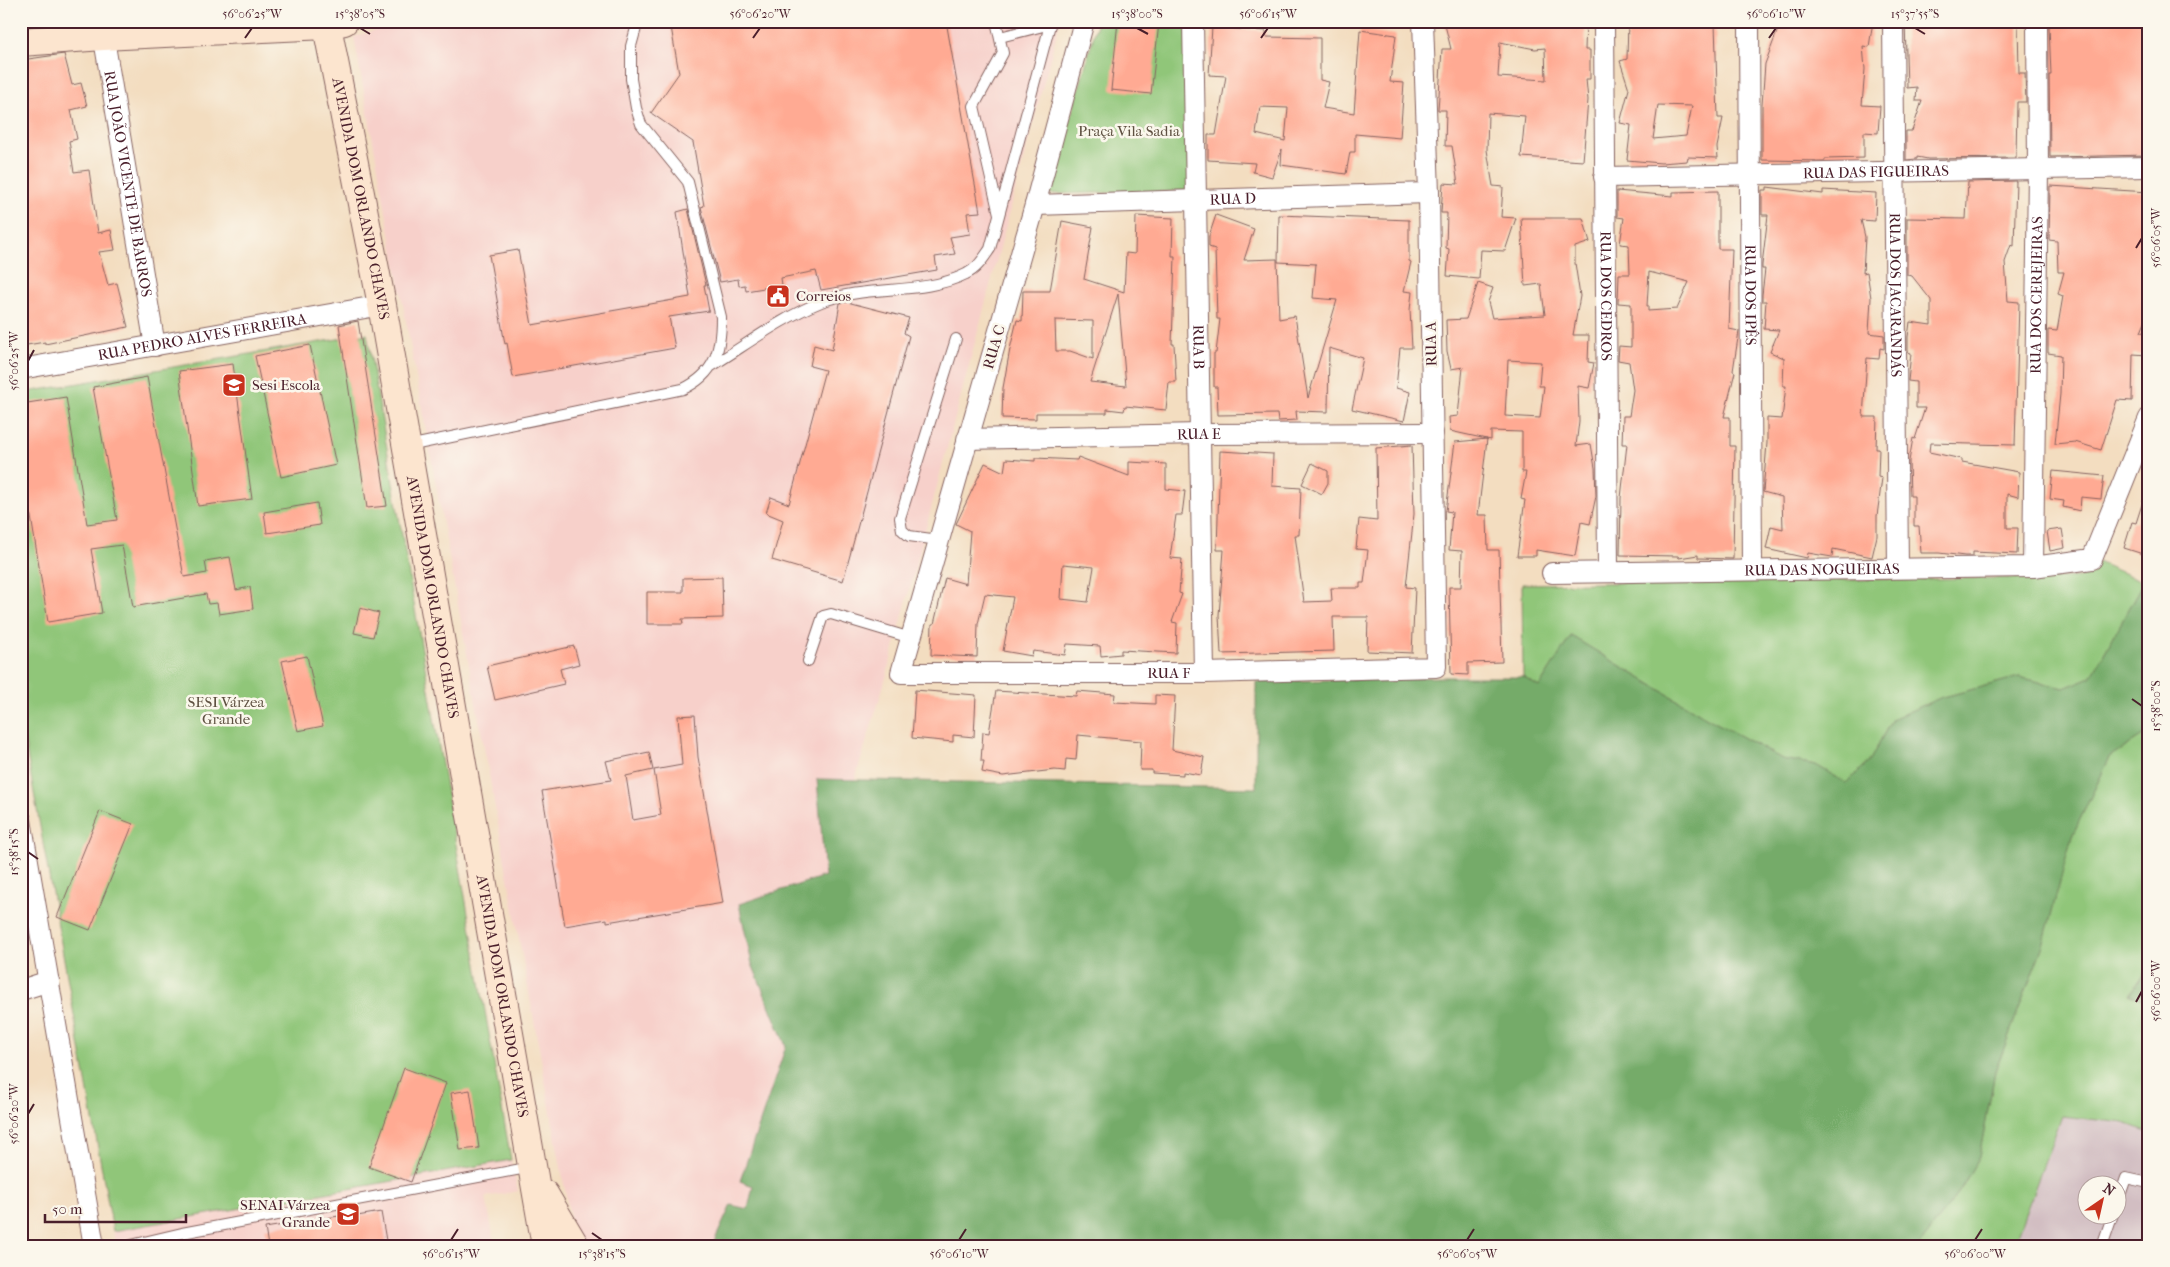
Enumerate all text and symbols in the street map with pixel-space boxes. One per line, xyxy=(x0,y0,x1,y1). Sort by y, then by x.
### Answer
text: 56°06'25"W xyxy=(222,7,283,21)
text: 15°38'05"S xyxy=(335,7,385,21)
text: 56°06'20"W xyxy=(730,7,792,21)
text: 15°38'00"S xyxy=(1111,7,1163,21)
text: 56°06'15"W xyxy=(1239,7,1298,21)
text: 56°06'10"W xyxy=(1746,7,1807,21)
text: 15°37'55"S xyxy=(1891,7,1939,21)
street label: RUA JOÃO VICENTE DE BARROS xyxy=(100,69,156,299)
street label: AVENIDA DOM ORLANDO CHAVES xyxy=(328,75,393,321)
park label: Praça Vila Sadia xyxy=(1078,122,1181,140)
street label: RUA DAS FIGUEIRAS xyxy=(1803,162,1949,182)
street label: RUA D xyxy=(1209,189,1256,209)
text: 56°06'05"W xyxy=(2149,207,2163,268)
street label: RUA DOS JACARANDÁS xyxy=(1886,213,1905,378)
street label: RUA DOS CEREJEIRAS xyxy=(2026,216,2046,374)
street label: RUA DOS CEDROS xyxy=(1597,231,1615,361)
street label: RUA DOS IPÊS xyxy=(1741,244,1760,346)
public building icon: Correios xyxy=(765,283,791,309)
place label: Correios xyxy=(796,287,852,305)
street label: RUA PEDRO ALVES FERREIRA xyxy=(96,309,308,364)
street label: RUA A xyxy=(1422,321,1440,366)
street label: RUA C xyxy=(979,323,1009,371)
street label: RUA B xyxy=(1189,324,1208,369)
text: 56°06'25"W xyxy=(7,330,21,391)
school or university icon: Sesi Escola xyxy=(221,372,247,398)
place label: Sesi Escola xyxy=(252,376,321,394)
street label: RUA E xyxy=(1177,425,1221,443)
street label: AVENIDA DOM ORLANDO CHAVES xyxy=(403,473,463,720)
street label: RUA DAS NOGUEIRAS xyxy=(1744,560,1900,580)
street label: RUA F xyxy=(1147,664,1190,682)
text: 15°38'00"S xyxy=(2149,680,2163,732)
park label: SESI Várzea Grande xyxy=(188,693,265,728)
text: 15°38'15"S xyxy=(7,828,21,876)
street label: AVENIDA DOM ORLANDO CHAVES xyxy=(472,872,532,1119)
text: 56°06'00"W xyxy=(2149,959,2163,1022)
text: 56°06'20"W xyxy=(7,1082,21,1144)
north arrow xyxy=(2078,1174,2128,1224)
text: N xyxy=(2100,1180,2118,1200)
scale bar xyxy=(45,1192,186,1224)
place label: SENAI Várzea Grande xyxy=(240,1196,331,1231)
text: 50 m xyxy=(52,1200,83,1218)
school or university icon: SENAI Várzea Grande xyxy=(335,1201,361,1227)
text: 56°06'15"W xyxy=(422,1247,481,1261)
text: 15°38'15"S xyxy=(578,1247,626,1261)
text: 56°06'10"W xyxy=(929,1247,990,1261)
text: 56°06'05"W xyxy=(1437,1247,1498,1261)
text: 56°06'00"W xyxy=(1944,1247,2007,1261)

